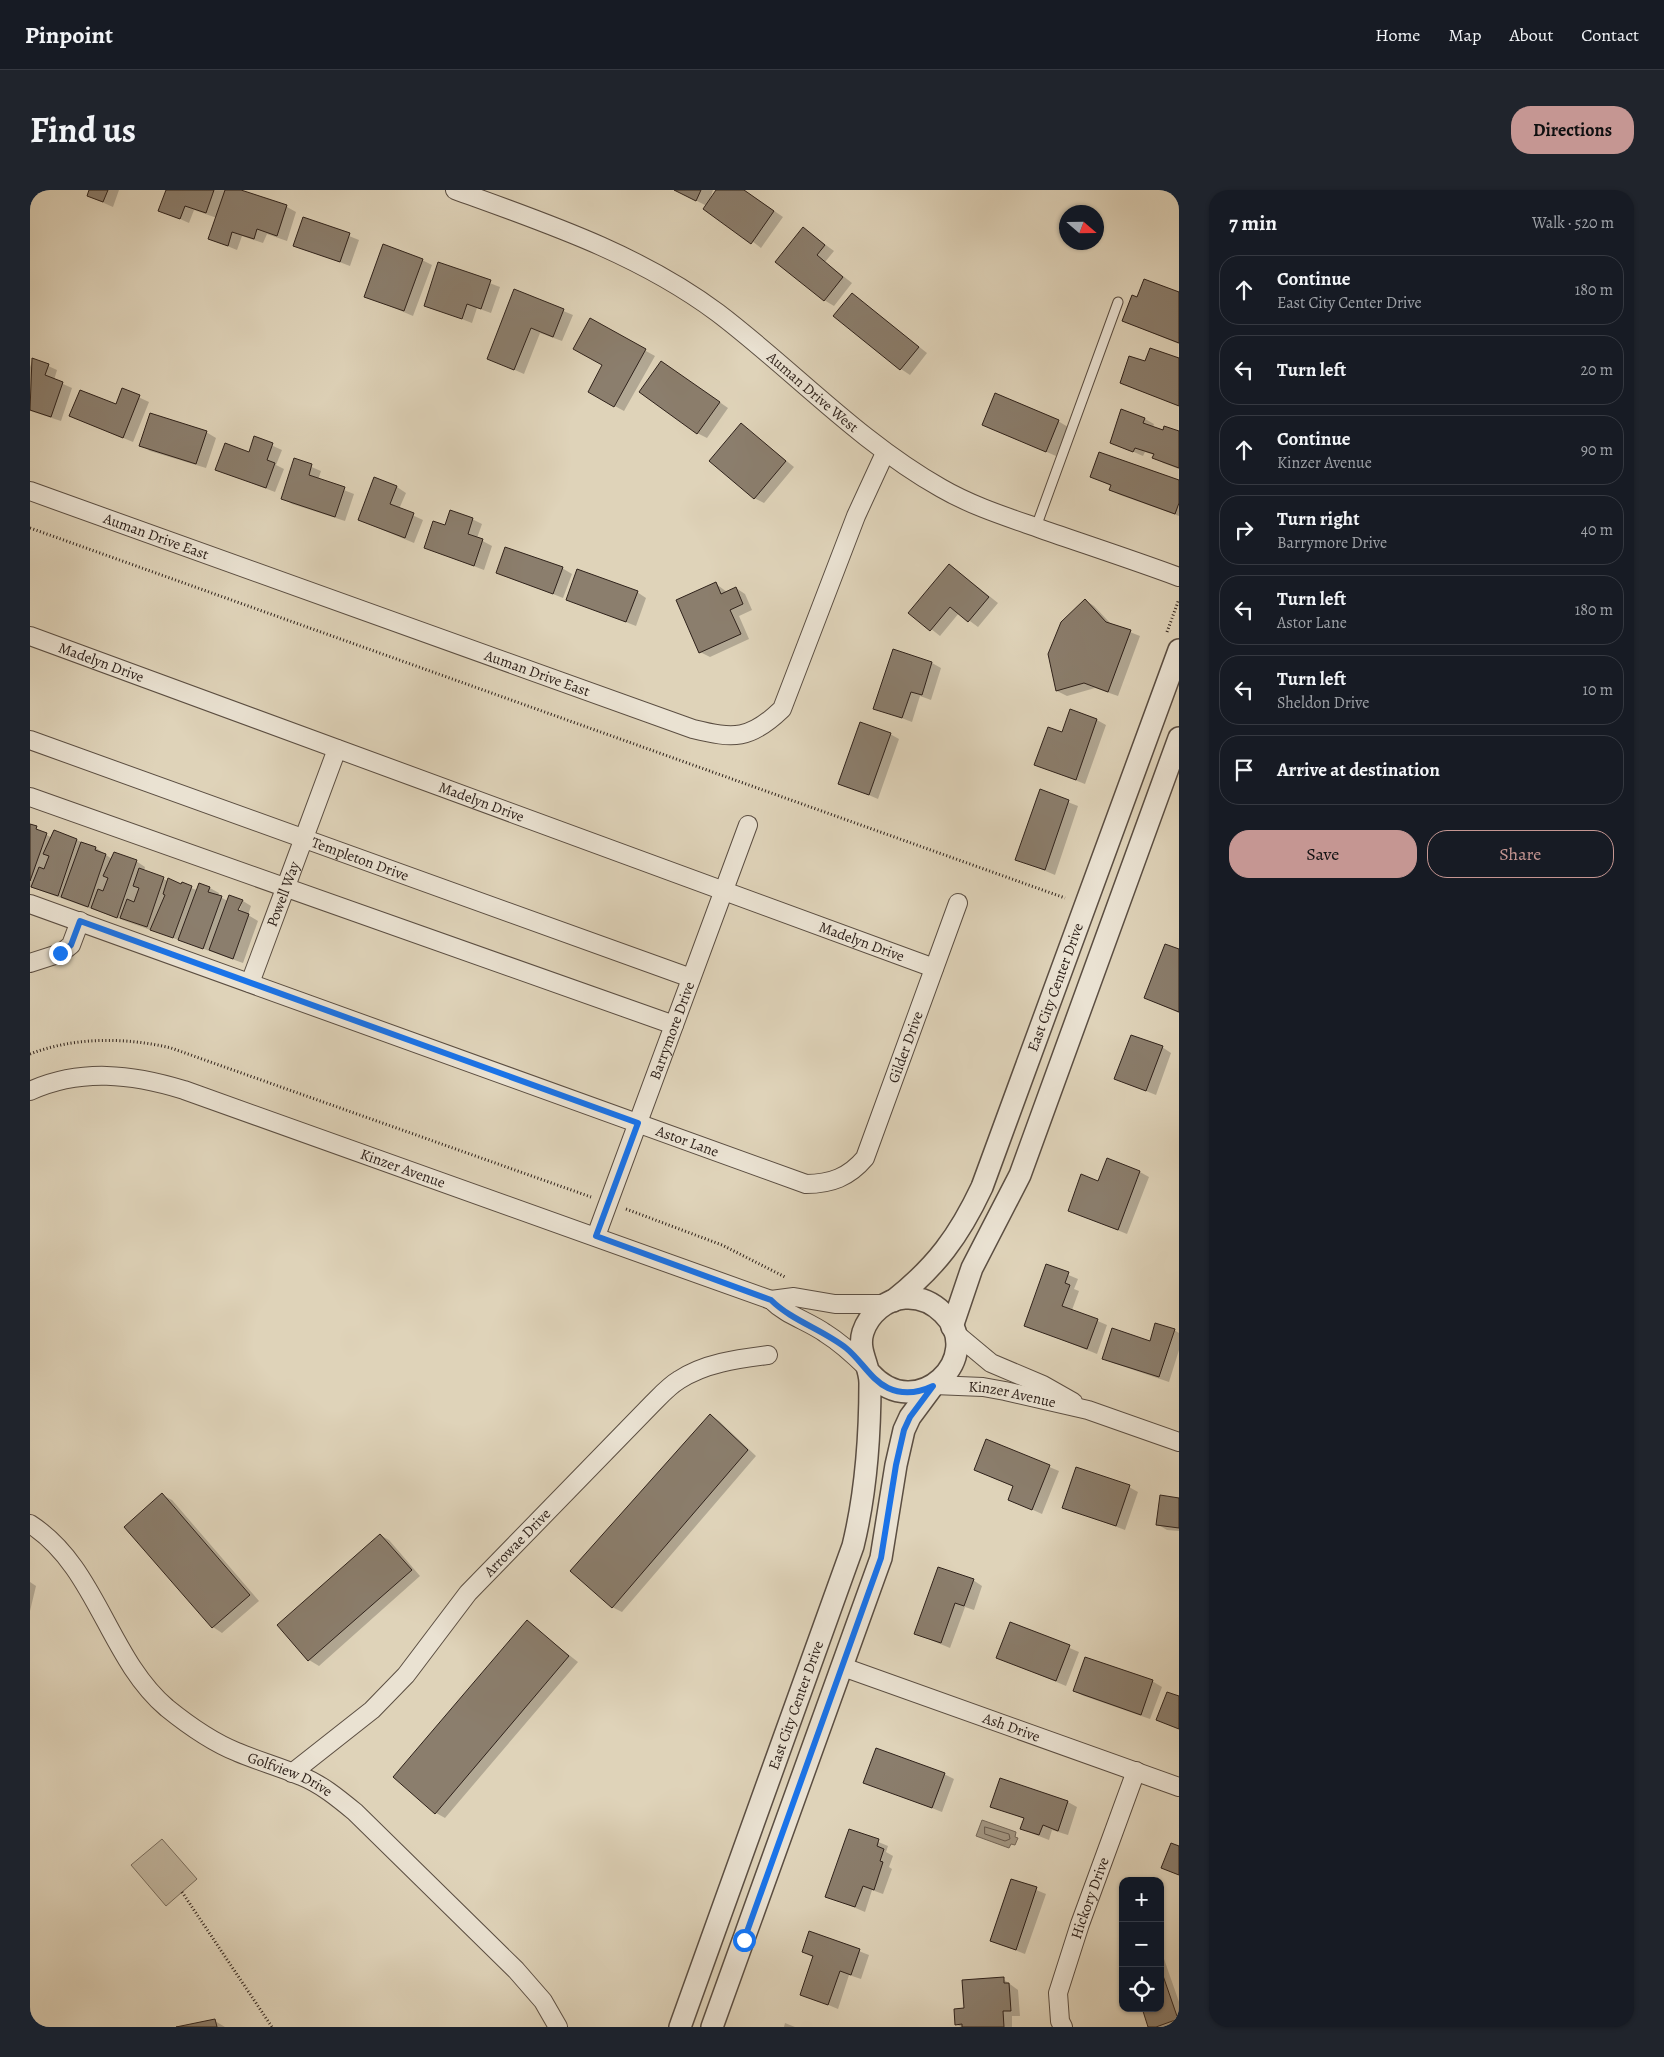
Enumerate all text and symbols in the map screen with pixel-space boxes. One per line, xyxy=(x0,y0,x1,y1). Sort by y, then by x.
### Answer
text: Pinpoint xyxy=(25,19,113,51)
text: Home xyxy=(1375,23,1420,47)
text: Map xyxy=(1448,23,1481,47)
text: About xyxy=(1509,23,1553,47)
text: Contact xyxy=(1581,23,1639,47)
text: Find us xyxy=(30,106,136,154)
button: Directions xyxy=(1511,106,1634,154)
north arrow xyxy=(1059,205,1104,250)
text: 7 min xyxy=(1229,209,1277,237)
text: Walk · 520 m xyxy=(1532,212,1614,234)
text: Continue xyxy=(1277,266,1351,292)
icon: ahead xyxy=(1230,276,1258,304)
text: 180 m xyxy=(1575,279,1613,301)
text: East City Center Drive xyxy=(1277,292,1422,314)
street label: Auman Drive West xyxy=(762,347,863,437)
icon: left xyxy=(1230,356,1258,384)
text: Turn left xyxy=(1277,357,1346,383)
text: 20 m xyxy=(1580,359,1613,381)
text: Continue xyxy=(1277,426,1351,452)
icon: ahead xyxy=(1230,436,1258,464)
text: 90 m xyxy=(1581,439,1613,461)
text: Kinzer Avenue xyxy=(1277,452,1372,474)
text: Turn right xyxy=(1277,506,1359,532)
street label: Auman Drive East xyxy=(100,508,212,564)
icon: right xyxy=(1230,516,1258,544)
text: 40 m xyxy=(1581,519,1613,541)
text: Barrymore Drive xyxy=(1277,532,1387,554)
text: Turn left xyxy=(1277,586,1346,612)
icon: left xyxy=(1230,596,1258,624)
text: 180 m xyxy=(1575,599,1613,621)
text: Astor Lane xyxy=(1277,612,1347,634)
street label: Madelyn Drive xyxy=(56,637,147,687)
street label: Auman Drive East xyxy=(481,645,593,701)
text: Turn left xyxy=(1277,666,1346,692)
icon: left xyxy=(1230,676,1258,704)
text: 10 m xyxy=(1583,679,1613,701)
text: Sheldon Drive xyxy=(1277,692,1369,714)
icon: arrive xyxy=(1230,756,1258,784)
text: Arrive at destination xyxy=(1277,757,1440,783)
street label: Madelyn Drive xyxy=(436,777,527,827)
button: Save xyxy=(1229,830,1417,878)
button: Share xyxy=(1427,830,1614,878)
street label: Templeton Drive xyxy=(309,832,412,886)
street label: Powell Way xyxy=(262,858,305,930)
street label: Madelyn Drive xyxy=(816,917,907,966)
street label: East City Center Drive xyxy=(1023,920,1088,1054)
route end xyxy=(49,942,72,965)
street label: Barrymore Drive xyxy=(645,978,699,1083)
street label: Gilder Drive xyxy=(883,1008,928,1086)
street label: Astor Lane xyxy=(652,1120,722,1162)
street label: Kinzer Avenue xyxy=(358,1144,448,1193)
street label: Kinzer Avenue xyxy=(968,1376,1058,1412)
street label: Arrowae Drive xyxy=(479,1504,555,1582)
street label: East City Center Drive xyxy=(763,1638,828,1772)
street label: Ash Drive xyxy=(979,1707,1043,1747)
street label: Golfview Drive xyxy=(245,1747,337,1801)
street label: Hickory Drive xyxy=(1066,1854,1114,1941)
map controls xyxy=(1119,1877,1164,2012)
button: + xyxy=(1119,1877,1164,1922)
button: − xyxy=(1119,1922,1164,1967)
route start xyxy=(733,1929,756,1952)
button: locate xyxy=(1119,1967,1164,2012)

